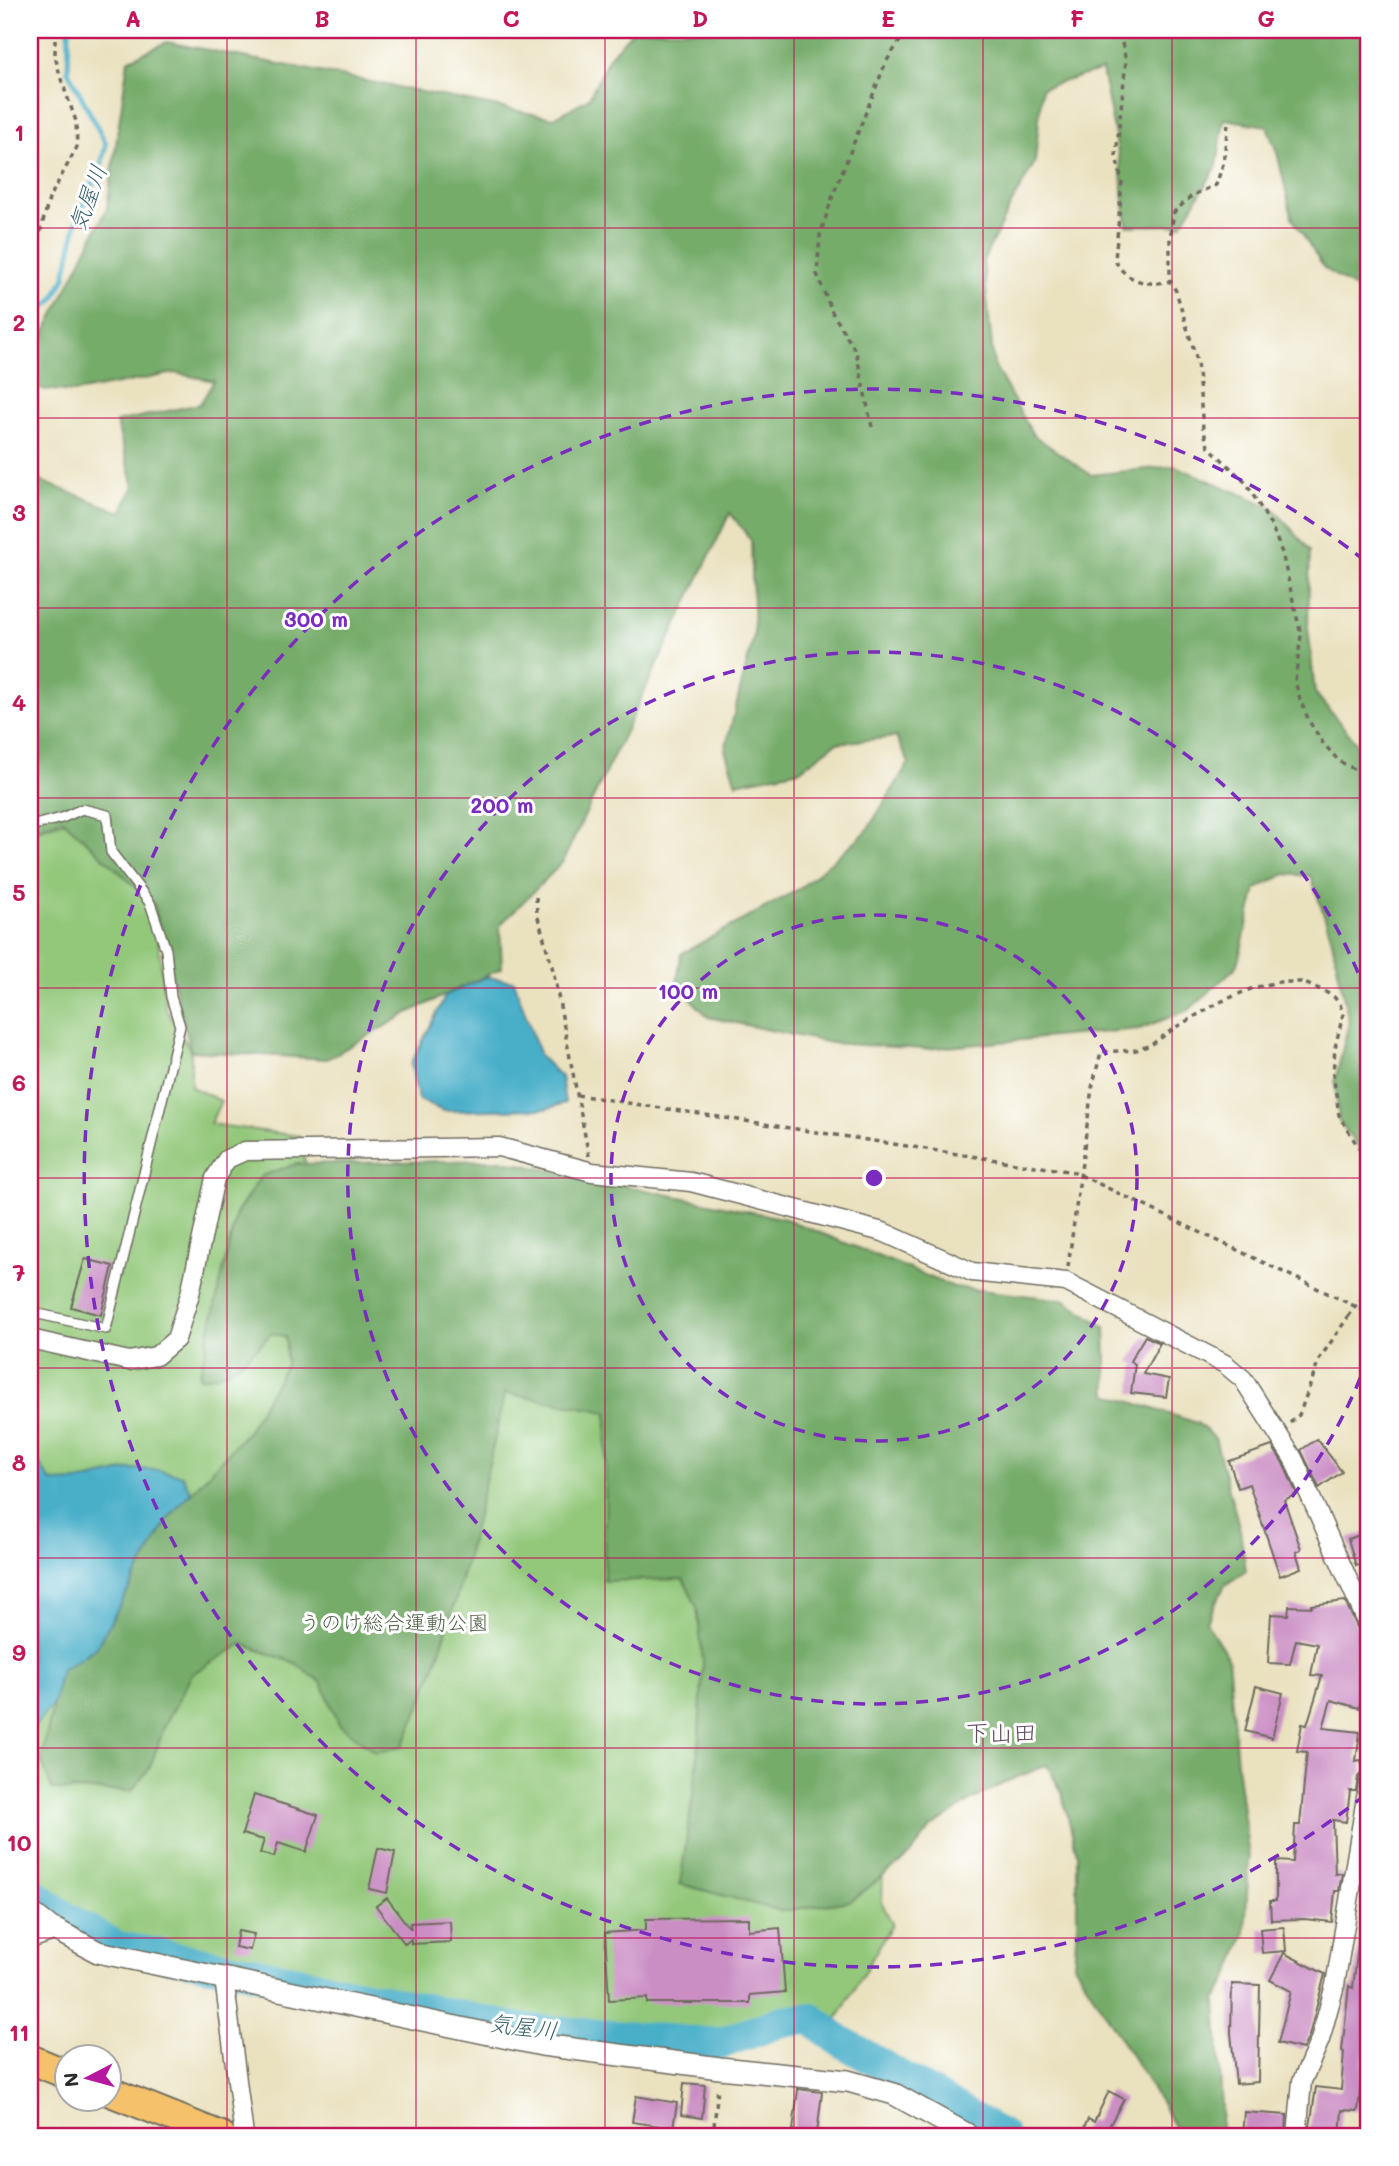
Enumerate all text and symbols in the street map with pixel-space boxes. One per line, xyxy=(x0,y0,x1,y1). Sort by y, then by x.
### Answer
text: A xyxy=(125,3,141,33)
text: B xyxy=(314,3,330,33)
text: C xyxy=(502,3,520,33)
text: D xyxy=(692,3,708,33)
text: E xyxy=(881,3,895,33)
text: F xyxy=(1070,3,1084,33)
text: G xyxy=(1257,3,1275,33)
text: 1 xyxy=(14,117,24,147)
water label: 気屋川 xyxy=(61,160,113,235)
text: 2 xyxy=(13,307,25,337)
text: 3 xyxy=(12,497,26,527)
text: 300 m xyxy=(284,605,348,632)
text: 4 xyxy=(12,687,26,717)
text: 200 m xyxy=(471,791,533,818)
text: 5 xyxy=(12,877,26,907)
text: 100 m xyxy=(658,977,718,1004)
text: 6 xyxy=(12,1067,26,1097)
centre of rings xyxy=(862,1166,886,1190)
text: 7 xyxy=(13,1257,26,1287)
text: 8 xyxy=(12,1447,26,1477)
park label: うのけ総合運動公園 xyxy=(300,1608,489,1635)
text: 9 xyxy=(12,1637,26,1667)
district label: 下山田 xyxy=(965,1716,1037,1747)
text: 10 xyxy=(7,1827,32,1857)
water label: 気屋川 xyxy=(487,2007,559,2045)
text: 11 xyxy=(9,2017,29,2047)
north arrow xyxy=(52,2044,122,2114)
text: N xyxy=(57,2071,84,2088)

